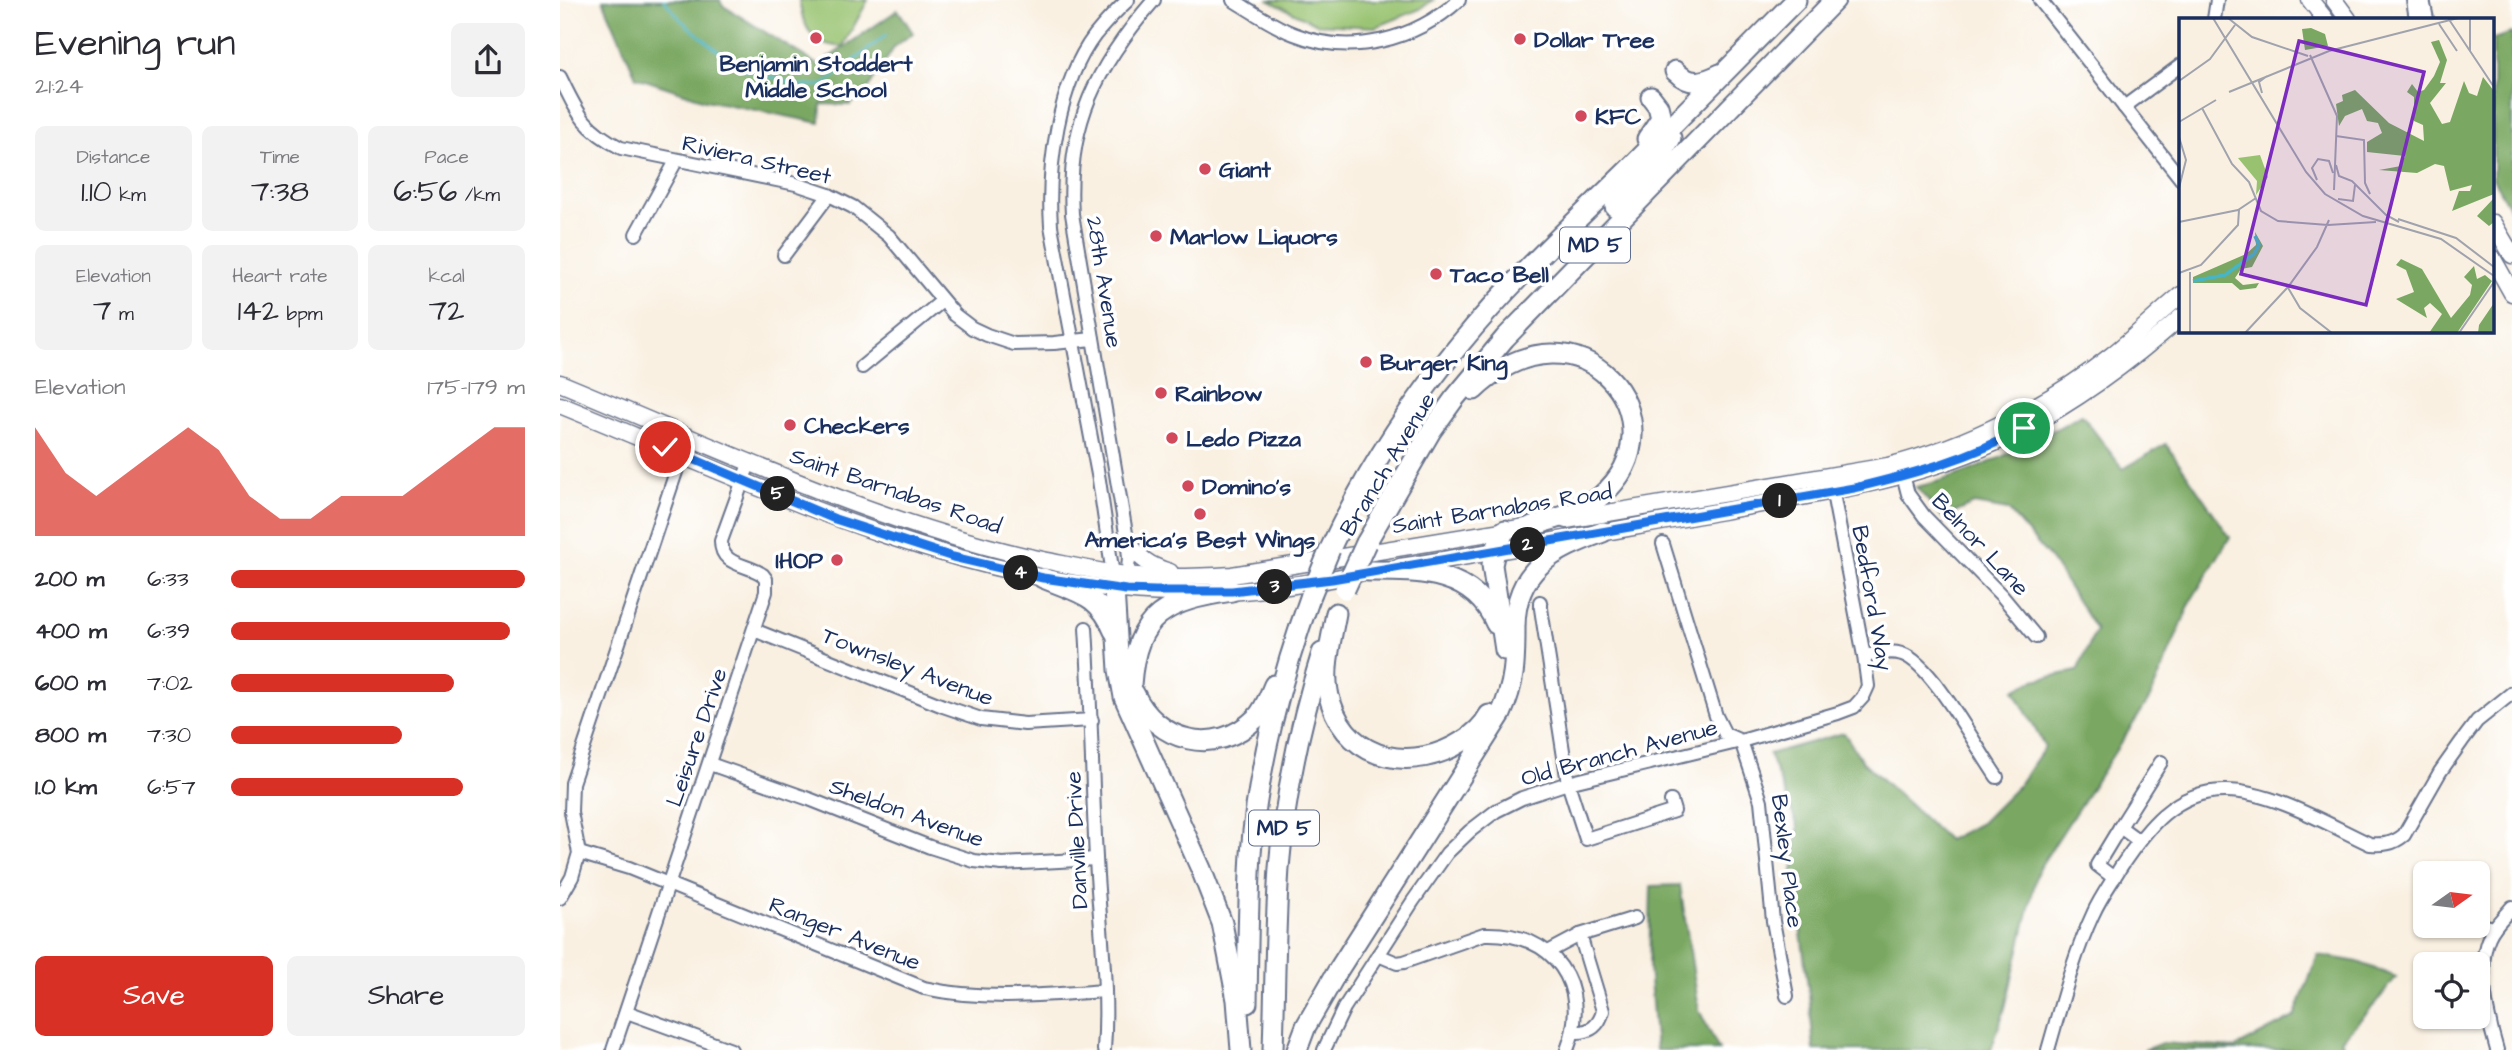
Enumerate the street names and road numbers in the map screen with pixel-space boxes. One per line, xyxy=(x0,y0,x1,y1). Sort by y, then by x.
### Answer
street label: Riviera Street xyxy=(679,127,835,193)
street label: 28th Avenue xyxy=(1078,214,1130,350)
road number: MD 5 xyxy=(1560,228,1630,262)
street label: Branch Avenue xyxy=(1332,387,1443,542)
street label: Saint Barnabas Road xyxy=(785,440,1006,542)
street label: Saint Barnabas Road xyxy=(1390,476,1615,542)
street label: Belnor Lane xyxy=(1924,486,2036,603)
street label: Bedford Way xyxy=(1843,523,1901,674)
street label: Townsley Avenue xyxy=(817,619,998,715)
street label: Leisure Drive xyxy=(658,664,736,811)
street label: Old Branch Avenue xyxy=(1517,711,1721,795)
street label: Sheldon Avenue xyxy=(825,770,988,856)
street label: Danville Drive xyxy=(1057,770,1097,910)
street label: Bexley Place xyxy=(1762,792,1811,930)
road number: MD 5 xyxy=(1249,810,1319,846)
street label: Ranger Avenue xyxy=(764,889,925,980)

